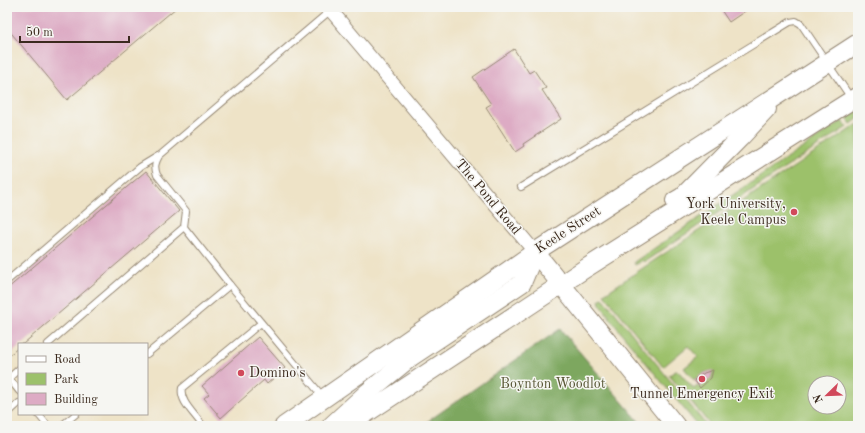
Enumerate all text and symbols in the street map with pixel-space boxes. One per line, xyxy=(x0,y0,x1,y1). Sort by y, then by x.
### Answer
scale bar xyxy=(20,18,129,44)
text: 50 m xyxy=(26,26,53,39)
street label: The Pond Road xyxy=(453,157,523,237)
place label: York University, Keele Campus xyxy=(686,197,786,227)
street label: Keele Street xyxy=(533,204,603,256)
marker: York University, Keele Campus xyxy=(789,207,799,217)
legend xyxy=(18,343,148,415)
text: Road xyxy=(54,354,81,366)
place label: Domino's xyxy=(249,366,306,380)
marker: Domino's xyxy=(236,368,246,378)
text: Park xyxy=(54,374,79,386)
marker: Tunnel Emergency Exit xyxy=(697,374,707,384)
north arrow xyxy=(807,375,847,415)
park label: Boynton Woodlot xyxy=(500,377,606,391)
place label: Tunnel Emergency Exit xyxy=(630,387,774,401)
text: N xyxy=(812,392,826,404)
text: Building xyxy=(54,394,98,406)

